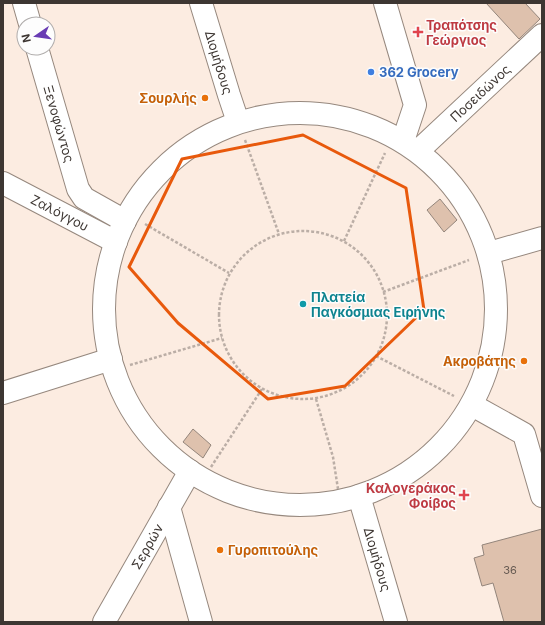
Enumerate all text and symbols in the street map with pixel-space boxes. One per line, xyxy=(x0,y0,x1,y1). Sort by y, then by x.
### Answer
north arrow xyxy=(16,16,56,56)
place label: Τραπότσης Γεώργιος xyxy=(426,17,497,48)
marker: Τραπότσης Γεώργιος xyxy=(413,27,423,37)
street label: Διομήδους xyxy=(202,28,236,96)
text: N xyxy=(18,33,34,44)
street label: Ποσειδώνος xyxy=(447,61,514,125)
place label: 362 Grocery xyxy=(379,64,459,80)
marker: 362 Grocery xyxy=(366,67,376,77)
street label: Ξενοφώντος xyxy=(40,83,78,164)
place label: Σουρλής xyxy=(139,90,197,106)
marker: Σουρλής xyxy=(200,93,210,103)
street label: Ζαλόγγου xyxy=(28,191,91,234)
place label: Πλατεία Παγκόσμιας Ειρήνης xyxy=(311,289,446,320)
marker: Πλατεία Παγκόσμιας Ειρήνης xyxy=(298,299,308,309)
place label: Ακροβάτης xyxy=(443,353,516,369)
marker: Ακροβάτης xyxy=(519,356,529,366)
place label: Καλογεράκος Φοίβος xyxy=(366,480,456,511)
marker: Καλογεράκος Φοίβος xyxy=(459,490,469,500)
street label: Σερρών xyxy=(128,520,167,572)
street label: Διομήδους xyxy=(361,525,395,593)
place label: Γυροπιτούλης xyxy=(228,542,319,558)
marker: Γυροπιτούλης xyxy=(215,545,225,555)
house number: 36 xyxy=(503,563,517,577)

